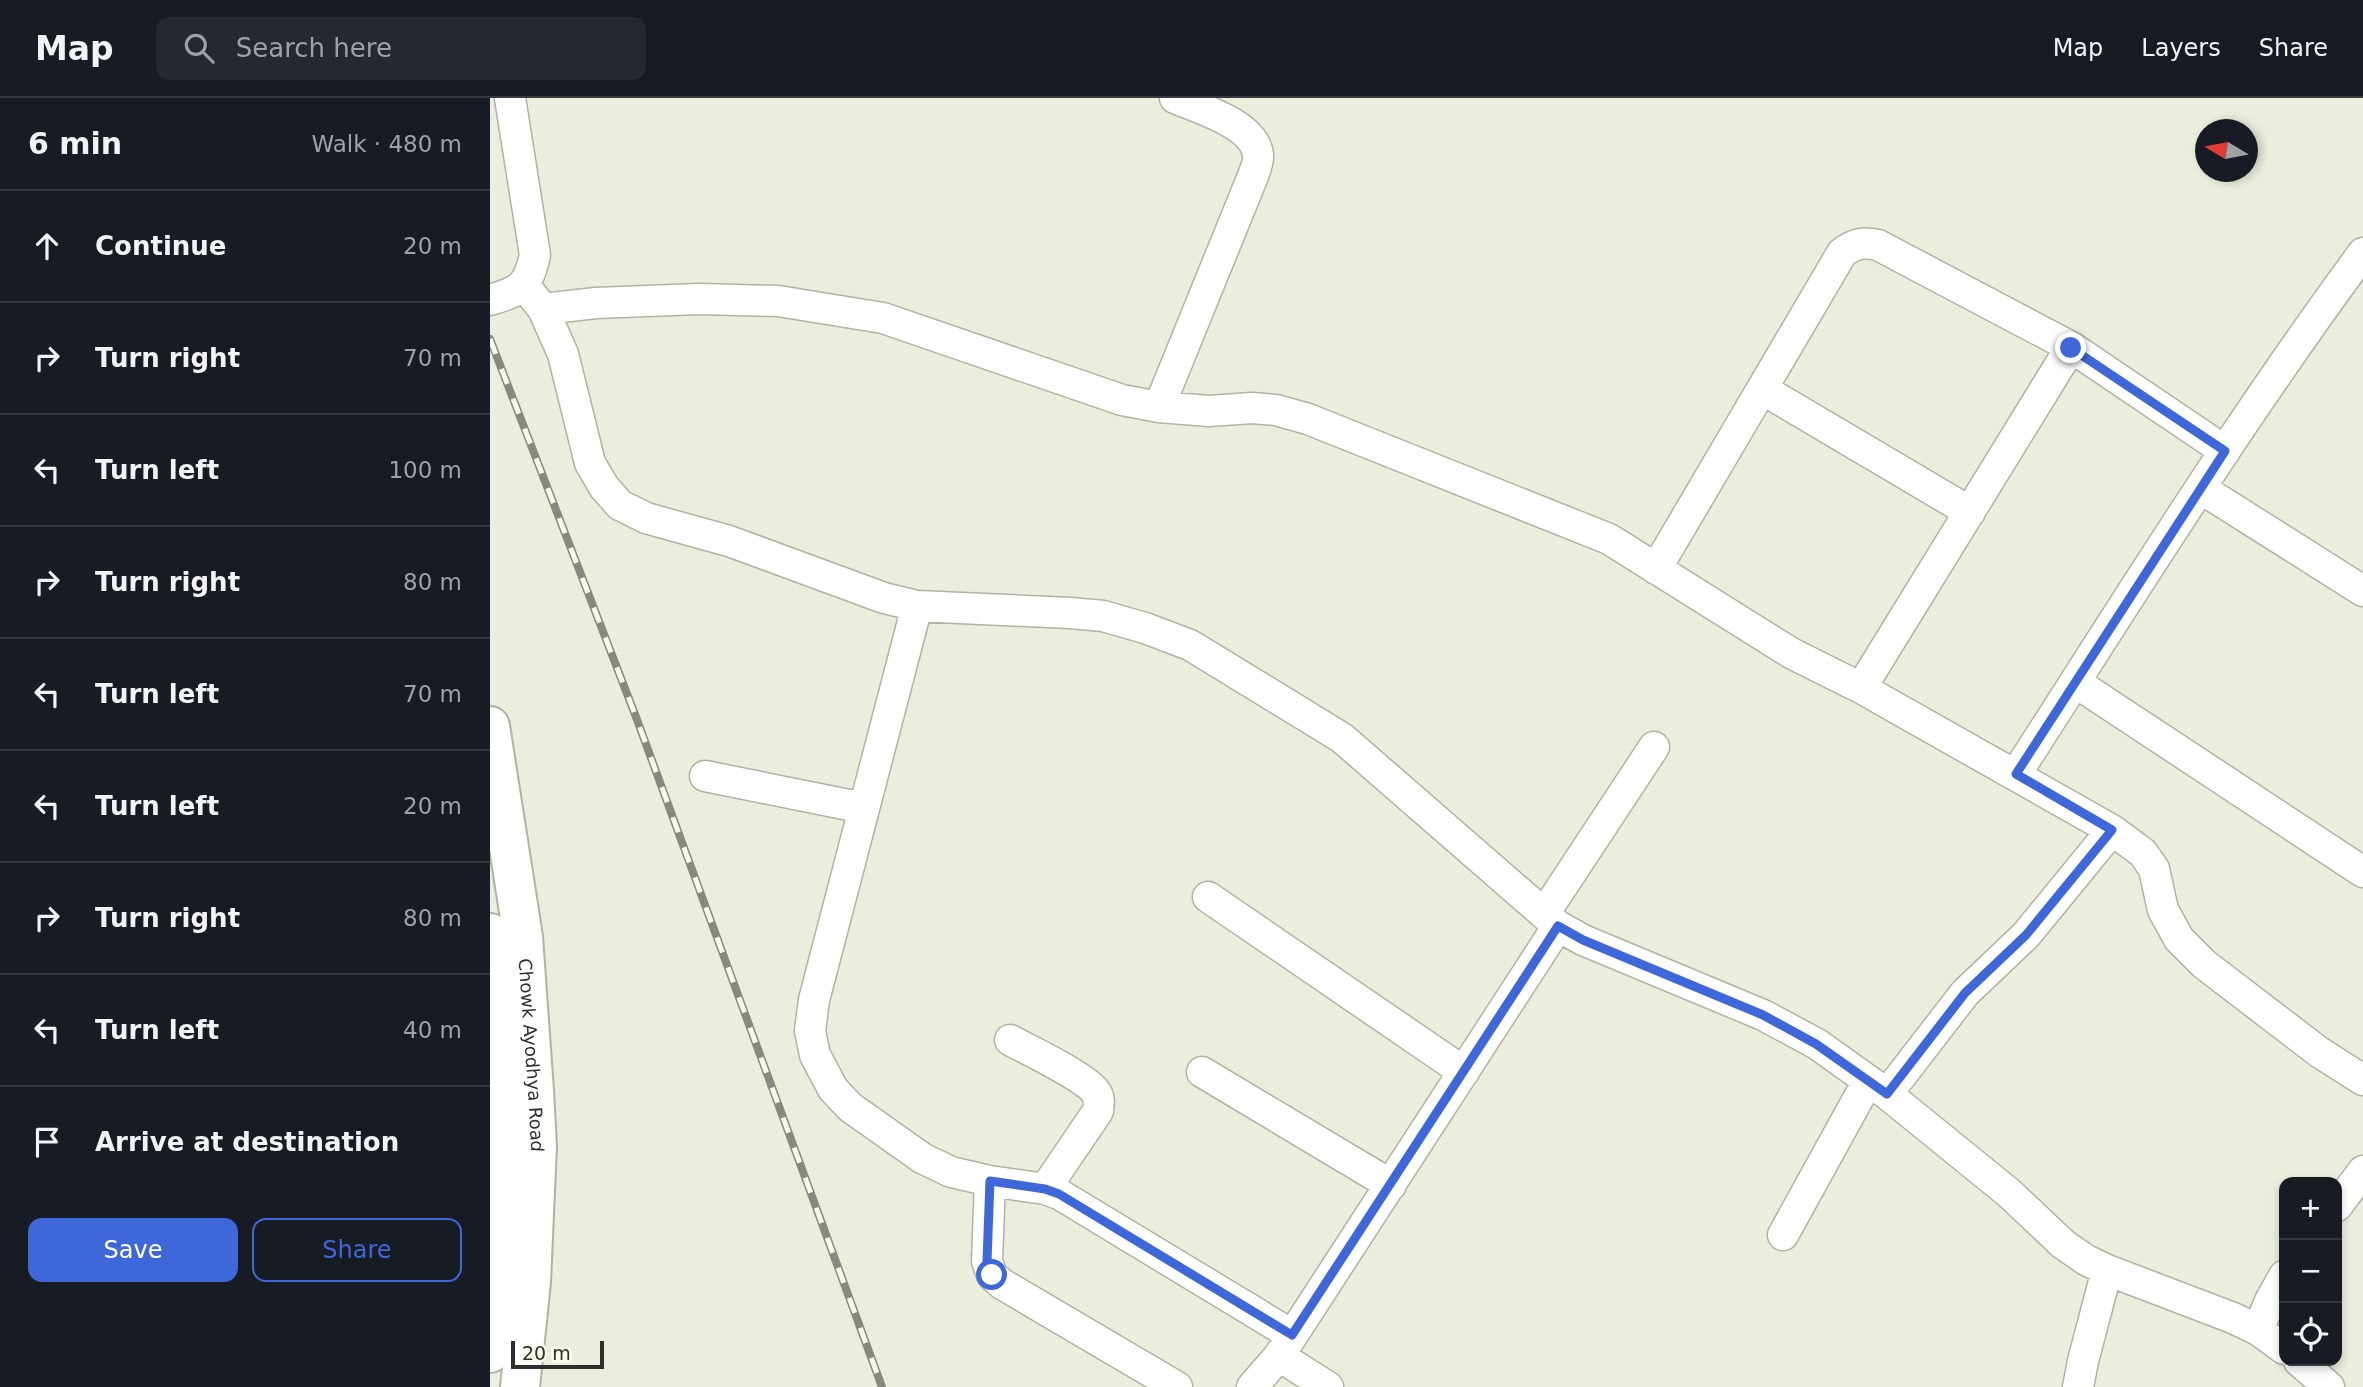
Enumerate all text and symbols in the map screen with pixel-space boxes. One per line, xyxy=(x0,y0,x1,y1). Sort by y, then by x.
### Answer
search box xyxy=(156,17,646,80)
text: Map xyxy=(35,29,114,68)
icon: search xyxy=(180,29,218,67)
text: Search here xyxy=(236,33,392,63)
text: Map xyxy=(2053,34,2103,62)
text: Layers xyxy=(2141,34,2221,62)
text: Share xyxy=(2259,34,2328,62)
north arrow xyxy=(2195,119,2258,182)
text: 6 min xyxy=(28,126,122,161)
text: Walk · 480 m xyxy=(311,131,462,157)
icon: ahead xyxy=(28,227,66,265)
text: Continue xyxy=(95,231,226,261)
text: 20 m xyxy=(403,233,462,259)
route end xyxy=(2055,332,2086,363)
icon: right xyxy=(28,339,66,377)
text: Turn right xyxy=(95,343,240,373)
text: 70 m xyxy=(403,345,462,371)
icon: left xyxy=(28,451,66,489)
text: Turn left xyxy=(95,455,219,485)
text: 100 m xyxy=(388,457,462,483)
icon: right xyxy=(28,563,66,601)
text: Turn right xyxy=(95,567,240,597)
text: 80 m xyxy=(403,569,462,595)
icon: left xyxy=(28,675,66,713)
text: Turn left xyxy=(95,679,219,709)
text: 70 m xyxy=(403,681,462,707)
icon: left xyxy=(28,787,66,825)
text: Turn left xyxy=(95,791,219,821)
text: 20 m xyxy=(403,793,462,819)
icon: right xyxy=(28,899,66,937)
text: Turn right xyxy=(95,903,240,933)
text: 80 m xyxy=(403,905,462,931)
street label: Chowk Ayodhya Road xyxy=(515,958,548,1153)
icon: left xyxy=(28,1011,66,1049)
text: Turn left xyxy=(95,1015,219,1045)
text: 40 m xyxy=(403,1017,462,1043)
icon: arrive xyxy=(28,1123,66,1161)
text: Arrive at destination xyxy=(95,1127,399,1157)
map controls xyxy=(2279,1177,2342,1366)
button: + xyxy=(2279,1177,2342,1240)
button: Save xyxy=(28,1218,238,1282)
button: Share xyxy=(252,1218,462,1282)
button: − xyxy=(2279,1240,2342,1303)
route start xyxy=(976,1259,1007,1290)
button: locate xyxy=(2279,1303,2342,1366)
scale bar xyxy=(511,1338,604,1370)
text: 20 m xyxy=(522,1342,571,1364)

